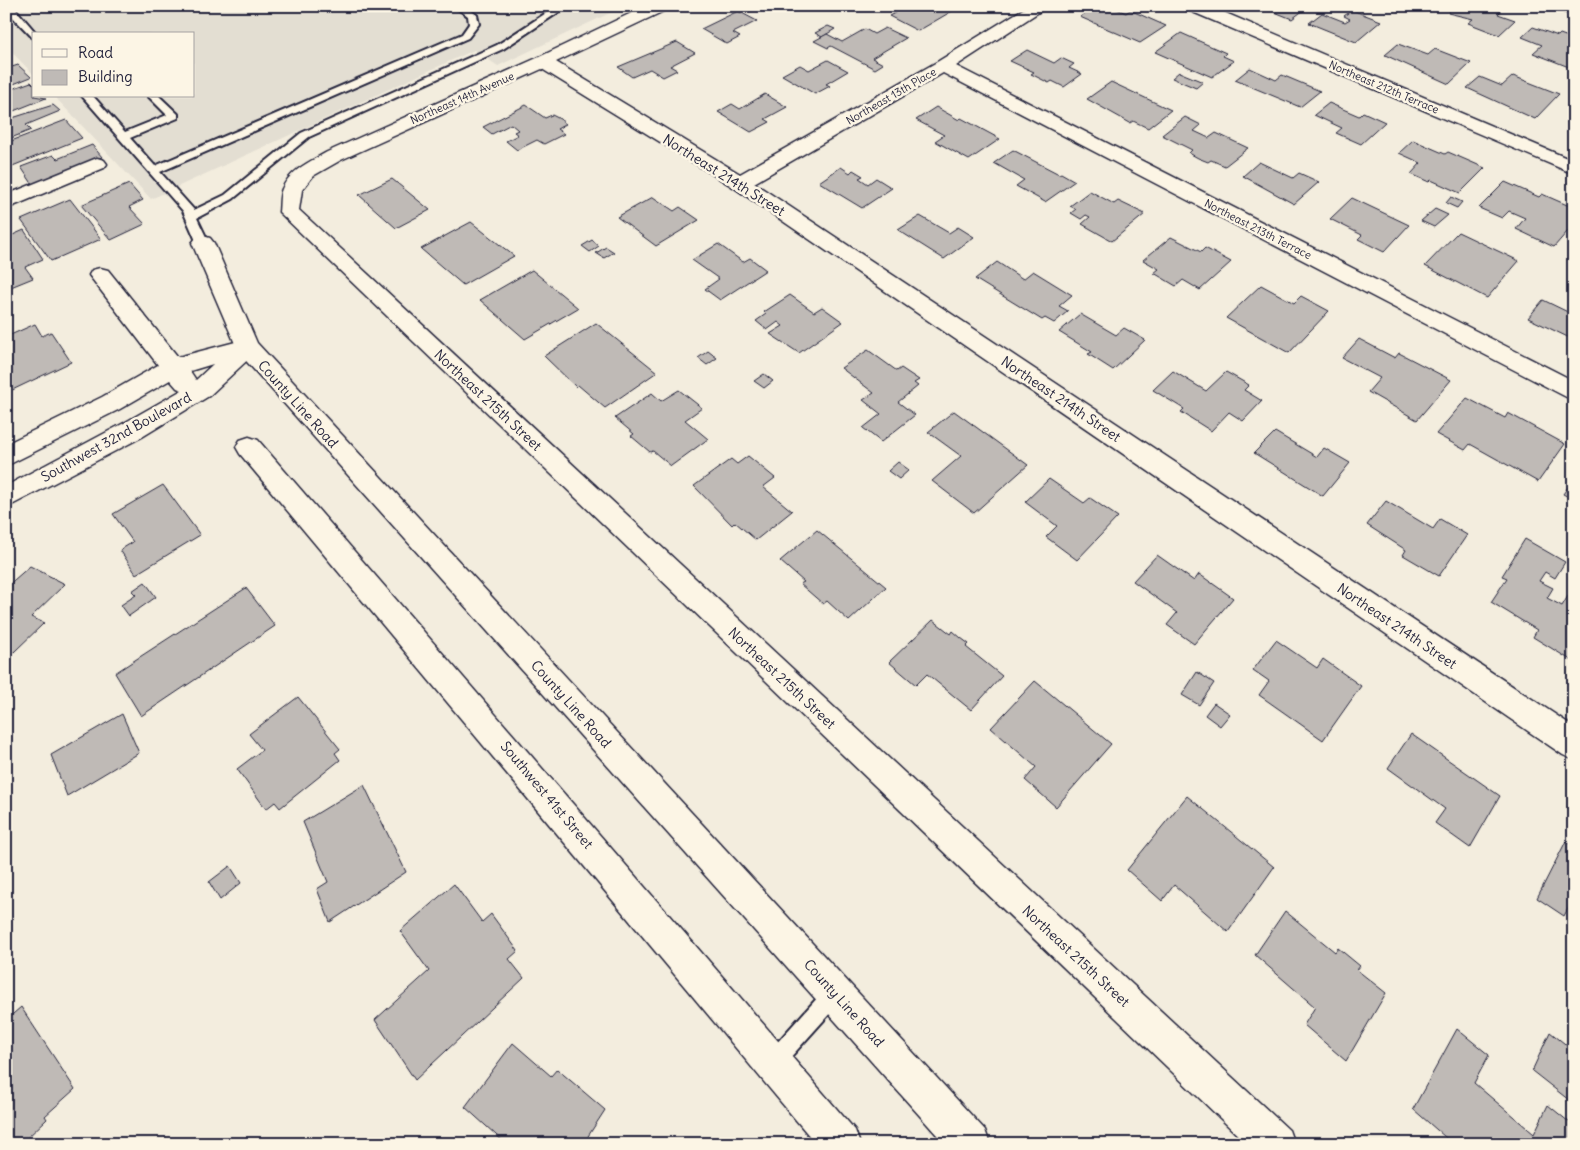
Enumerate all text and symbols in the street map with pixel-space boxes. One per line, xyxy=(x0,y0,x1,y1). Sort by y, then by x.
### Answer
legend xyxy=(32,32,195,98)
text: Road xyxy=(78,43,113,62)
street label: Northeast 212th Terrace xyxy=(1327,57,1441,117)
street label: Northeast 13th Place xyxy=(843,64,939,127)
text: Building xyxy=(78,67,133,86)
street label: Northeast 14th Avenue xyxy=(408,69,516,127)
street label: Northeast 214th Street xyxy=(660,130,789,220)
street label: Northeast 213th Terrace xyxy=(1202,196,1314,262)
street label: Northeast 215th Street xyxy=(430,345,546,455)
street label: Northeast 214th Street xyxy=(998,352,1125,446)
street label: County Line Road xyxy=(254,356,342,452)
street label: Southwest 32nd Boulevard xyxy=(38,388,194,486)
street label: Northeast 214th Street xyxy=(1334,579,1461,673)
street label: Northeast 215th Street xyxy=(724,623,840,733)
street label: County Line Road xyxy=(527,656,615,752)
street label: Southwest 41st Street xyxy=(497,738,597,853)
street label: Northeast 215th Street xyxy=(1018,901,1134,1011)
street label: County Line Road xyxy=(800,955,888,1051)

